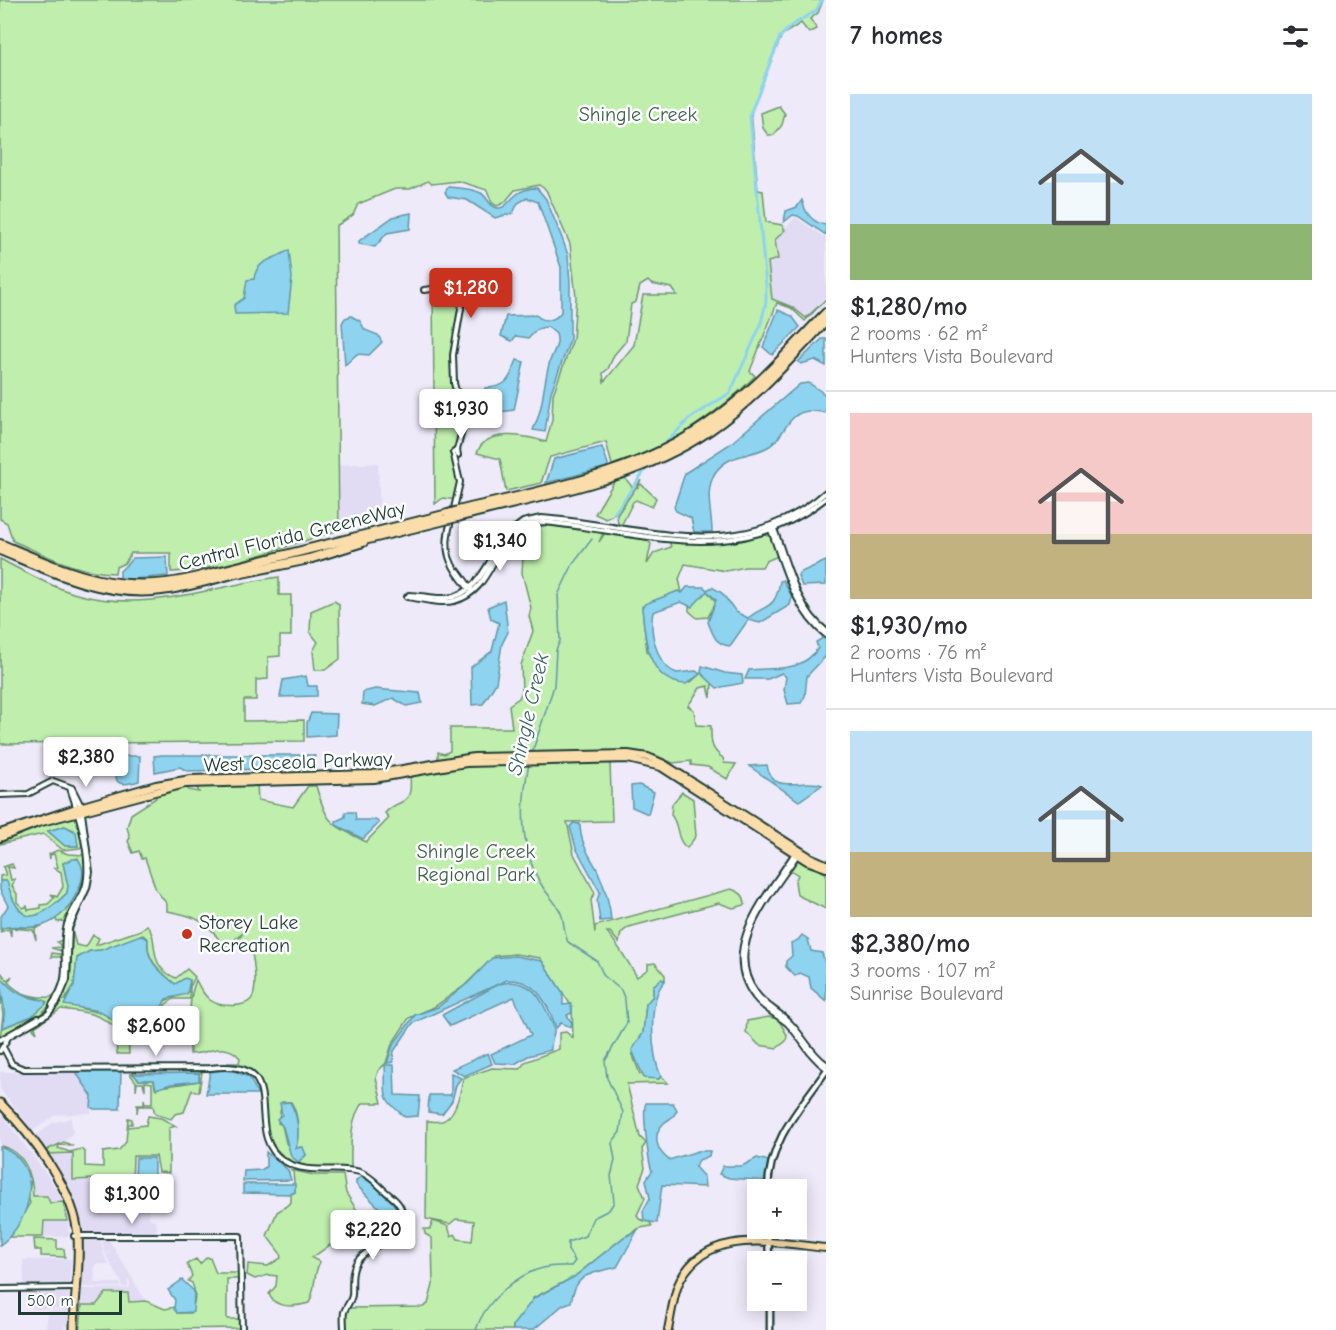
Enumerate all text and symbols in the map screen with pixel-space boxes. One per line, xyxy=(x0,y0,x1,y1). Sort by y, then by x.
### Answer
icon: filters xyxy=(1279,20,1312,53)
text: 7 homes xyxy=(850,21,943,51)
park label: Shingle Creek xyxy=(579,103,698,126)
icon: home xyxy=(1027,133,1135,241)
pin: $1,280 xyxy=(422,268,520,319)
text: $1,280 xyxy=(443,276,499,299)
text: $1,280/mo xyxy=(850,292,968,322)
text: 2 rooms · 62 m² xyxy=(850,322,987,345)
text: Hunters Vista Boulevard xyxy=(850,345,1053,368)
pin: $1,930 xyxy=(412,389,510,440)
text: $1,930 xyxy=(433,397,489,420)
icon: home xyxy=(1027,452,1135,560)
street label: Central Florida GreeneWay xyxy=(176,497,408,575)
pin: $1,340 xyxy=(451,521,549,572)
text: $1,340 xyxy=(473,529,527,552)
text: $1,930/mo xyxy=(850,611,968,641)
text: 2 rooms · 76 m² xyxy=(850,641,986,664)
water label: Shingle Creek xyxy=(502,650,554,777)
text: Hunters Vista Boulevard xyxy=(850,664,1053,687)
pin: $2,380 xyxy=(37,737,135,788)
text: $2,380 xyxy=(57,745,115,768)
street label: West Osceola Parkway xyxy=(203,747,393,777)
icon: home xyxy=(1027,770,1135,878)
park label: Shingle Creek Regional Park xyxy=(417,840,536,886)
place label: Storey Lake Recreation xyxy=(199,911,298,957)
marker: Storey Lake Recreation xyxy=(180,927,194,941)
text: $2,380/mo xyxy=(850,929,970,959)
text: 3 rooms · 107 m² xyxy=(850,959,995,982)
text: Sunrise Boulevard xyxy=(850,982,1004,1005)
pin: $2,600 xyxy=(107,1006,205,1057)
text: $2,600 xyxy=(126,1014,186,1037)
pin: $1,300 xyxy=(83,1174,181,1225)
map controls xyxy=(747,1179,807,1311)
button: + xyxy=(747,1179,807,1239)
text: $1,300 xyxy=(104,1182,160,1205)
pin: $2,220 xyxy=(324,1210,422,1261)
text: $2,220 xyxy=(344,1218,402,1241)
button: − xyxy=(747,1251,807,1311)
scale bar xyxy=(18,1288,122,1316)
text: 500 m xyxy=(27,1292,74,1310)

